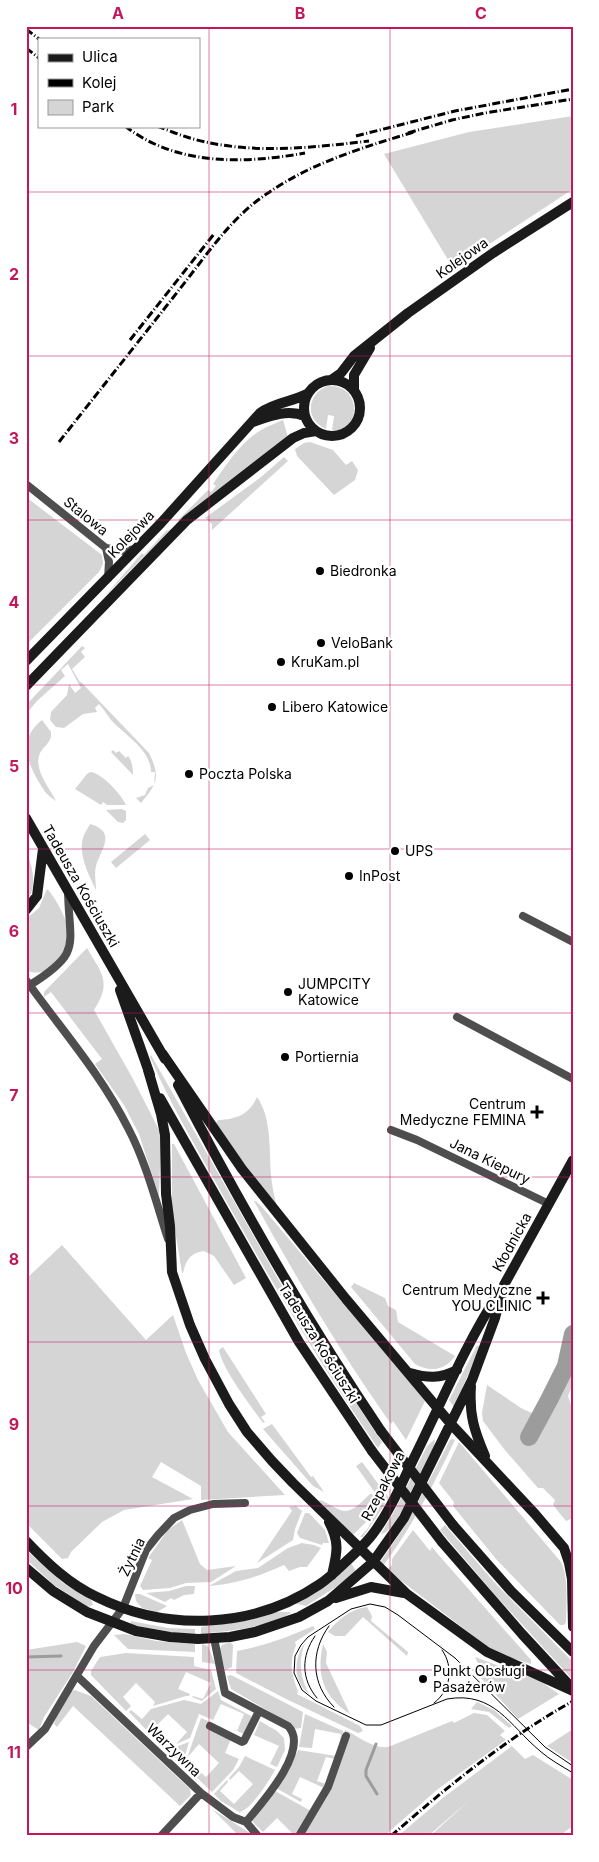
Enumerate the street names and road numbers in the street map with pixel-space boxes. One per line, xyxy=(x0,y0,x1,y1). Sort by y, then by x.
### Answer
street label: Kolejowa xyxy=(432,234,491,282)
street label: Stalowa xyxy=(61,493,112,539)
street label: Kolejowa xyxy=(104,506,157,561)
street label: Tadeusza Kościuszki xyxy=(39,822,123,950)
street label: Jana Kiepury xyxy=(447,1134,533,1187)
street label: Kłodnicka xyxy=(488,1209,535,1274)
street label: Tadeusza Kościuszki xyxy=(276,1280,363,1406)
street label: Rzepakowa xyxy=(357,1448,408,1523)
street label: Żytnia xyxy=(115,1535,148,1579)
street label: Warzywna xyxy=(143,1719,205,1780)

